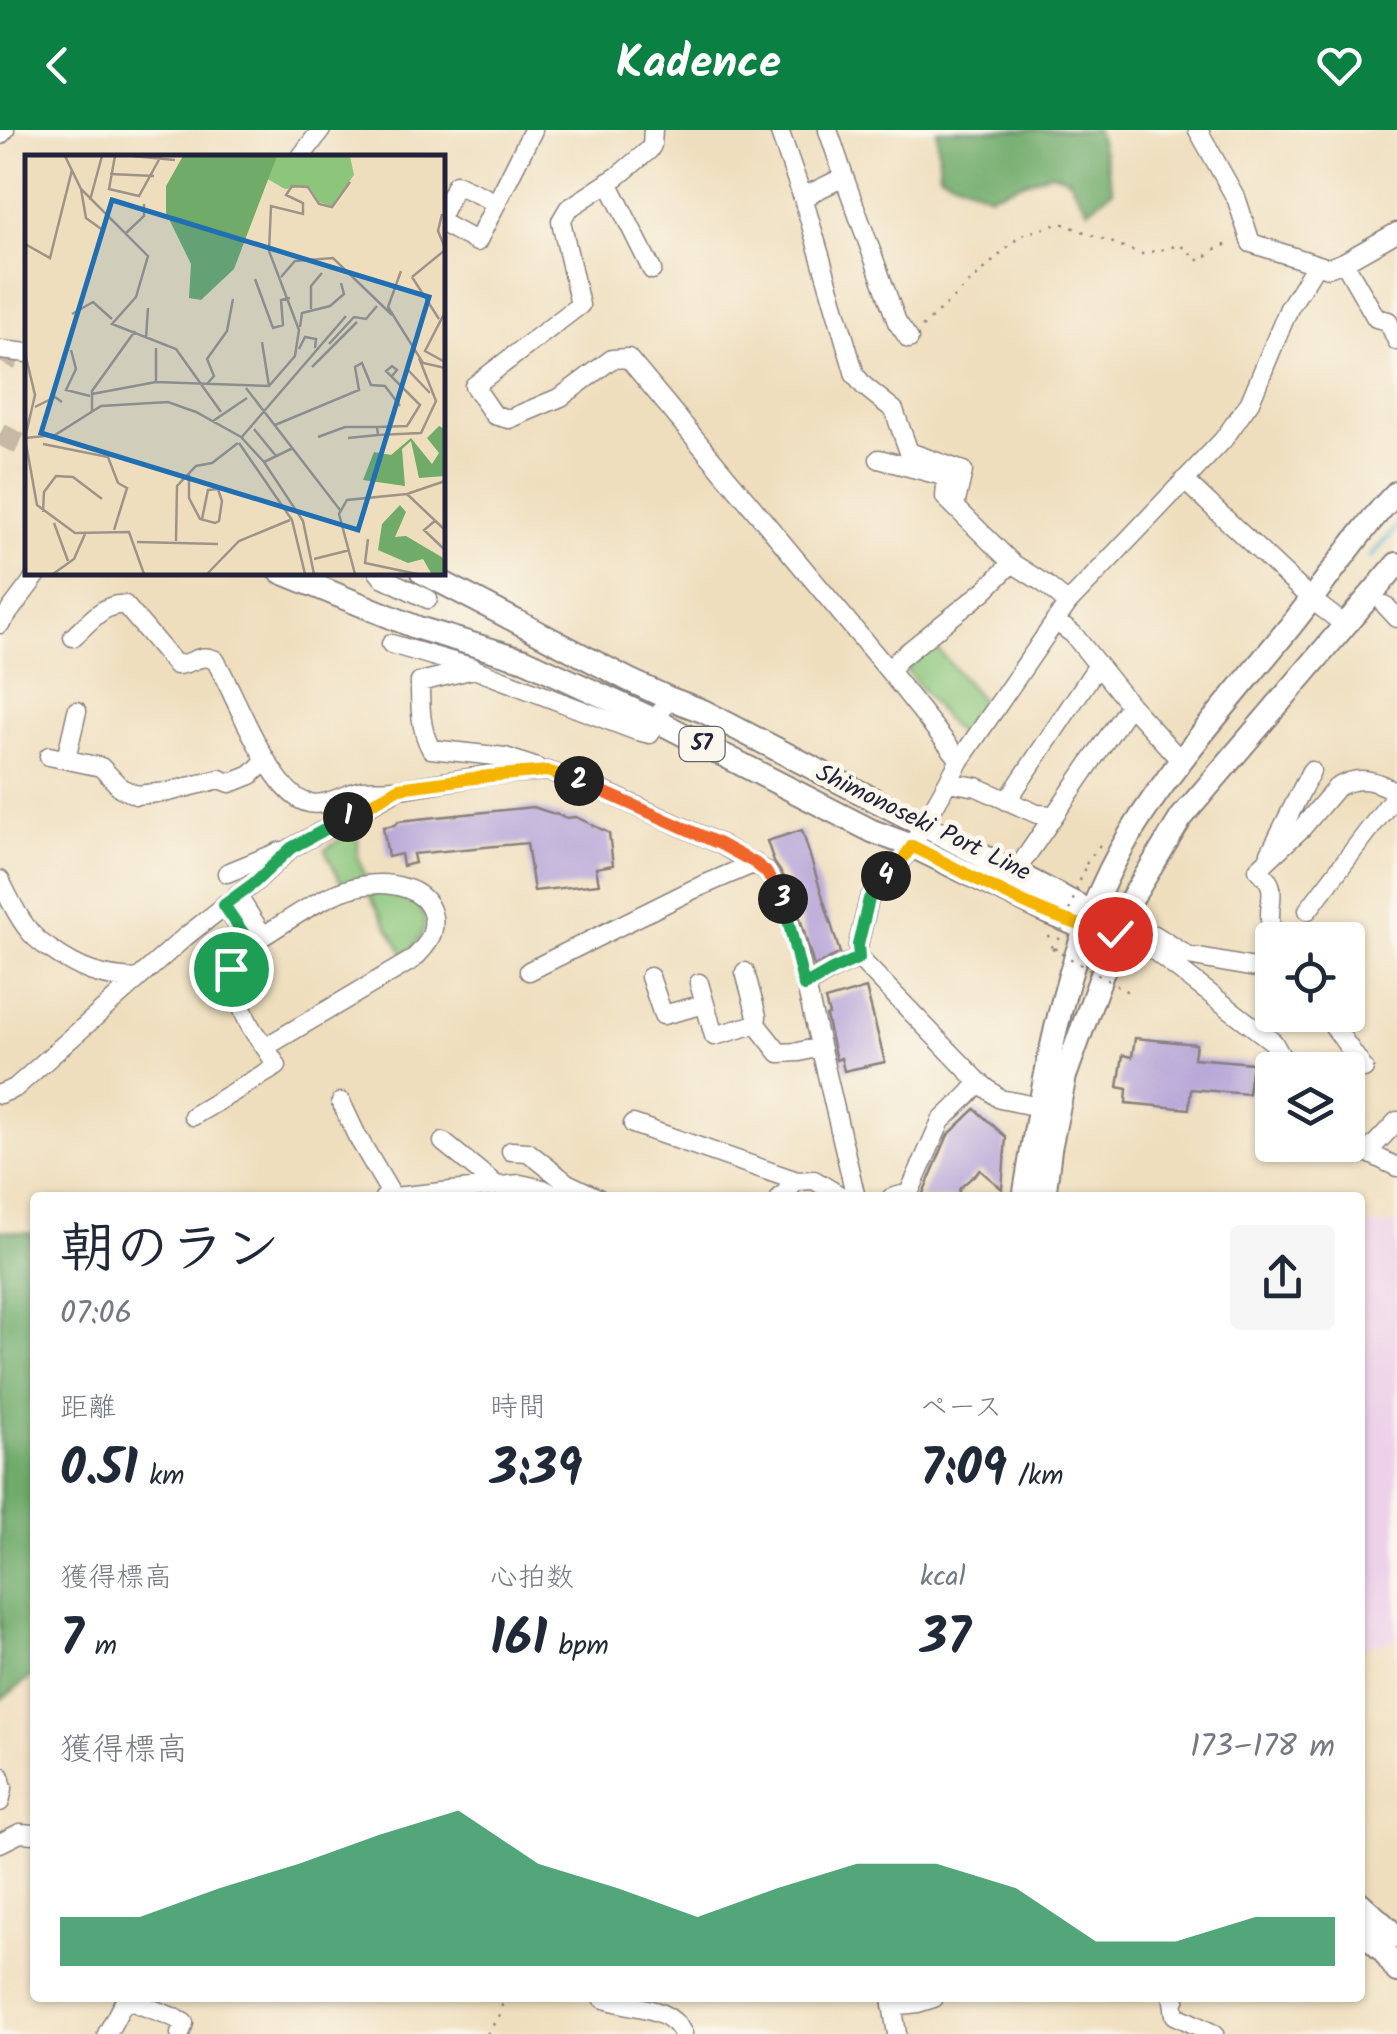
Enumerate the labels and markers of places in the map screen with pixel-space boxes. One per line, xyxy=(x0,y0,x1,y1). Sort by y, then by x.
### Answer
pin: 2 xyxy=(554,756,604,806)
pin: 1 xyxy=(323,792,373,842)
pin: 4 xyxy=(861,851,911,901)
pin: 3 xyxy=(758,874,808,924)
pin xyxy=(1073,892,1158,977)
pin xyxy=(189,927,274,1012)

